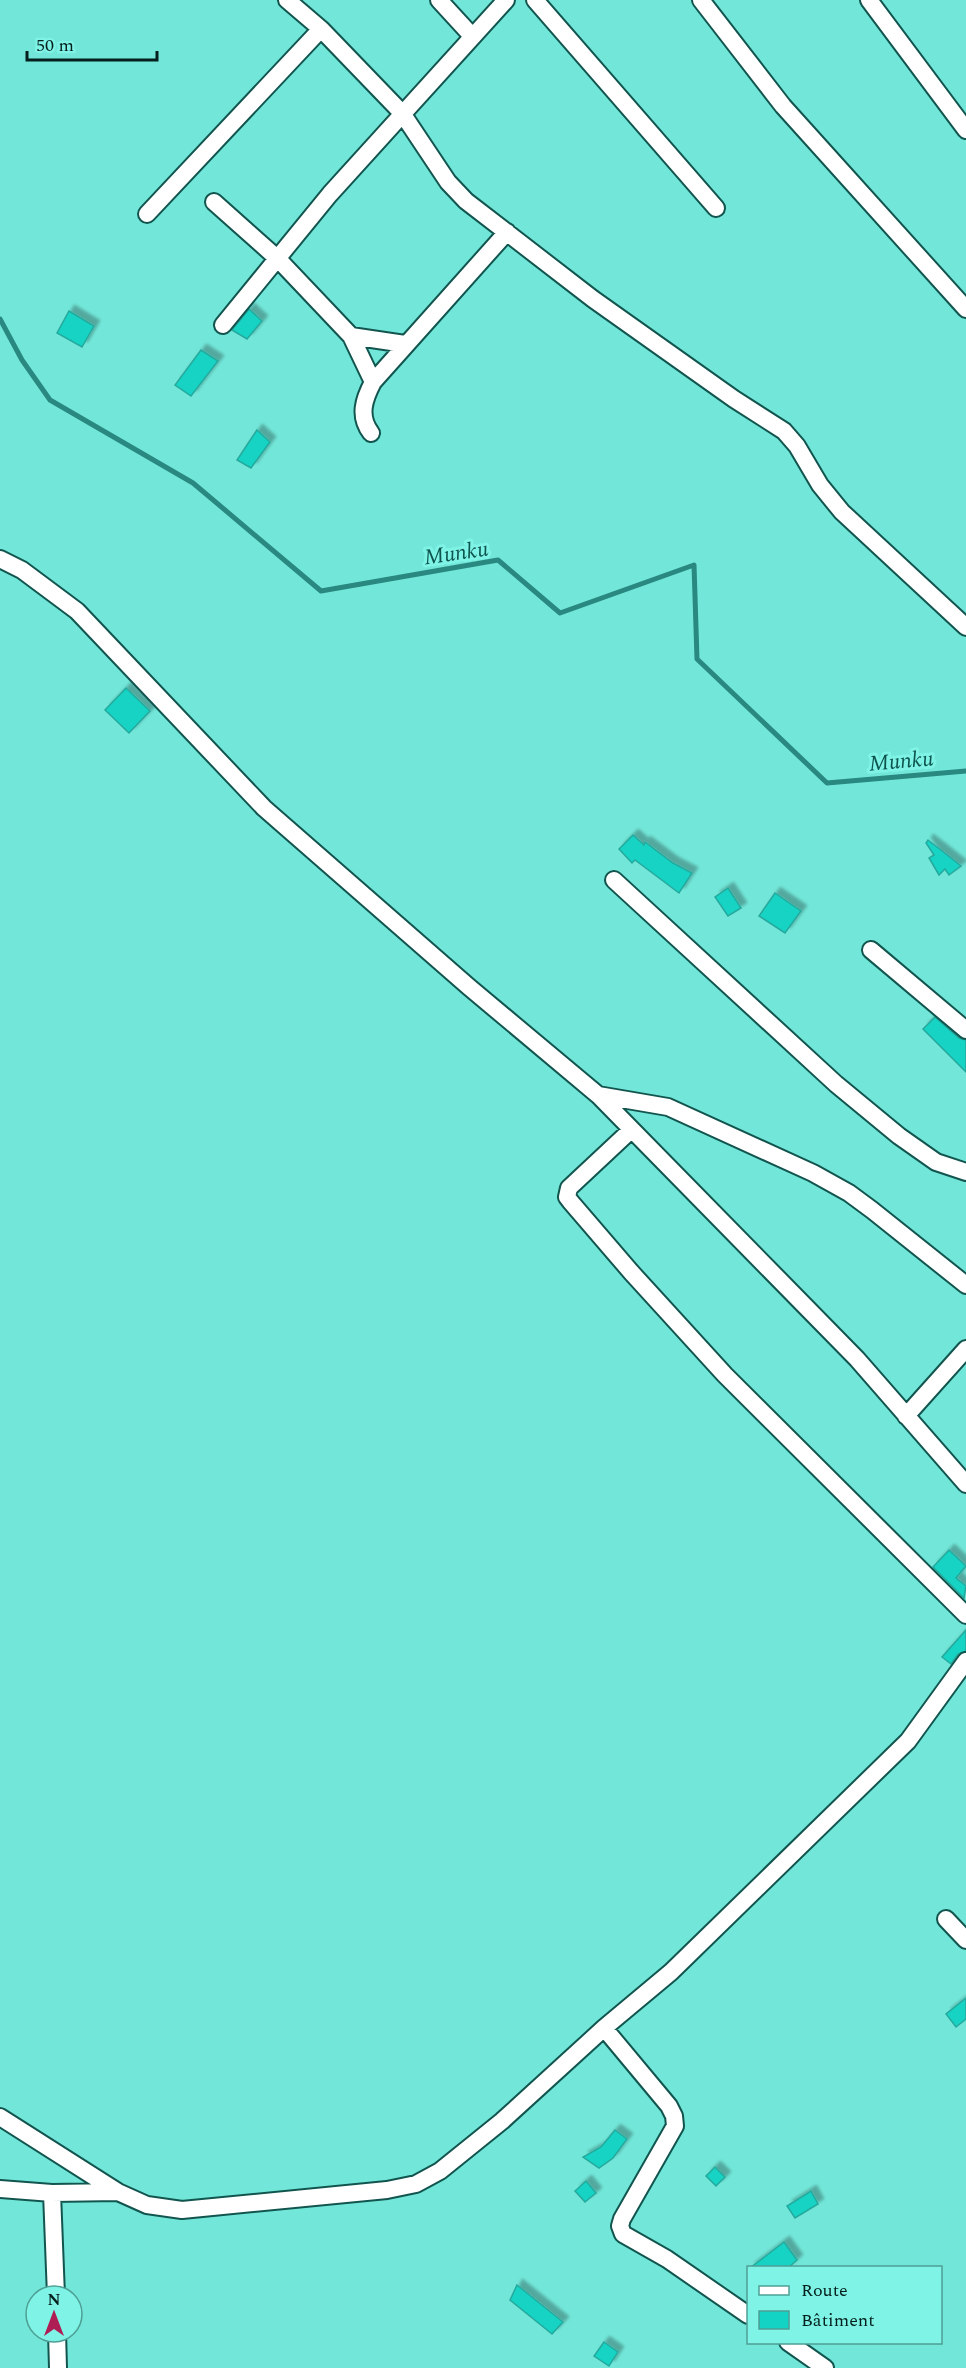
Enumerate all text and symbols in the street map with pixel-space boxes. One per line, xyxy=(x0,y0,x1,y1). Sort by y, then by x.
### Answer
scale bar xyxy=(27,24,158,62)
text: 50 m xyxy=(36,32,74,59)
water label: Munku xyxy=(422,533,491,574)
water label: Munku xyxy=(867,742,935,781)
legend xyxy=(747,2266,942,2344)
text: Route xyxy=(801,2277,848,2304)
north arrow xyxy=(24,2284,84,2344)
text: N xyxy=(47,2288,61,2312)
text: Bâtiment xyxy=(801,2307,875,2334)

